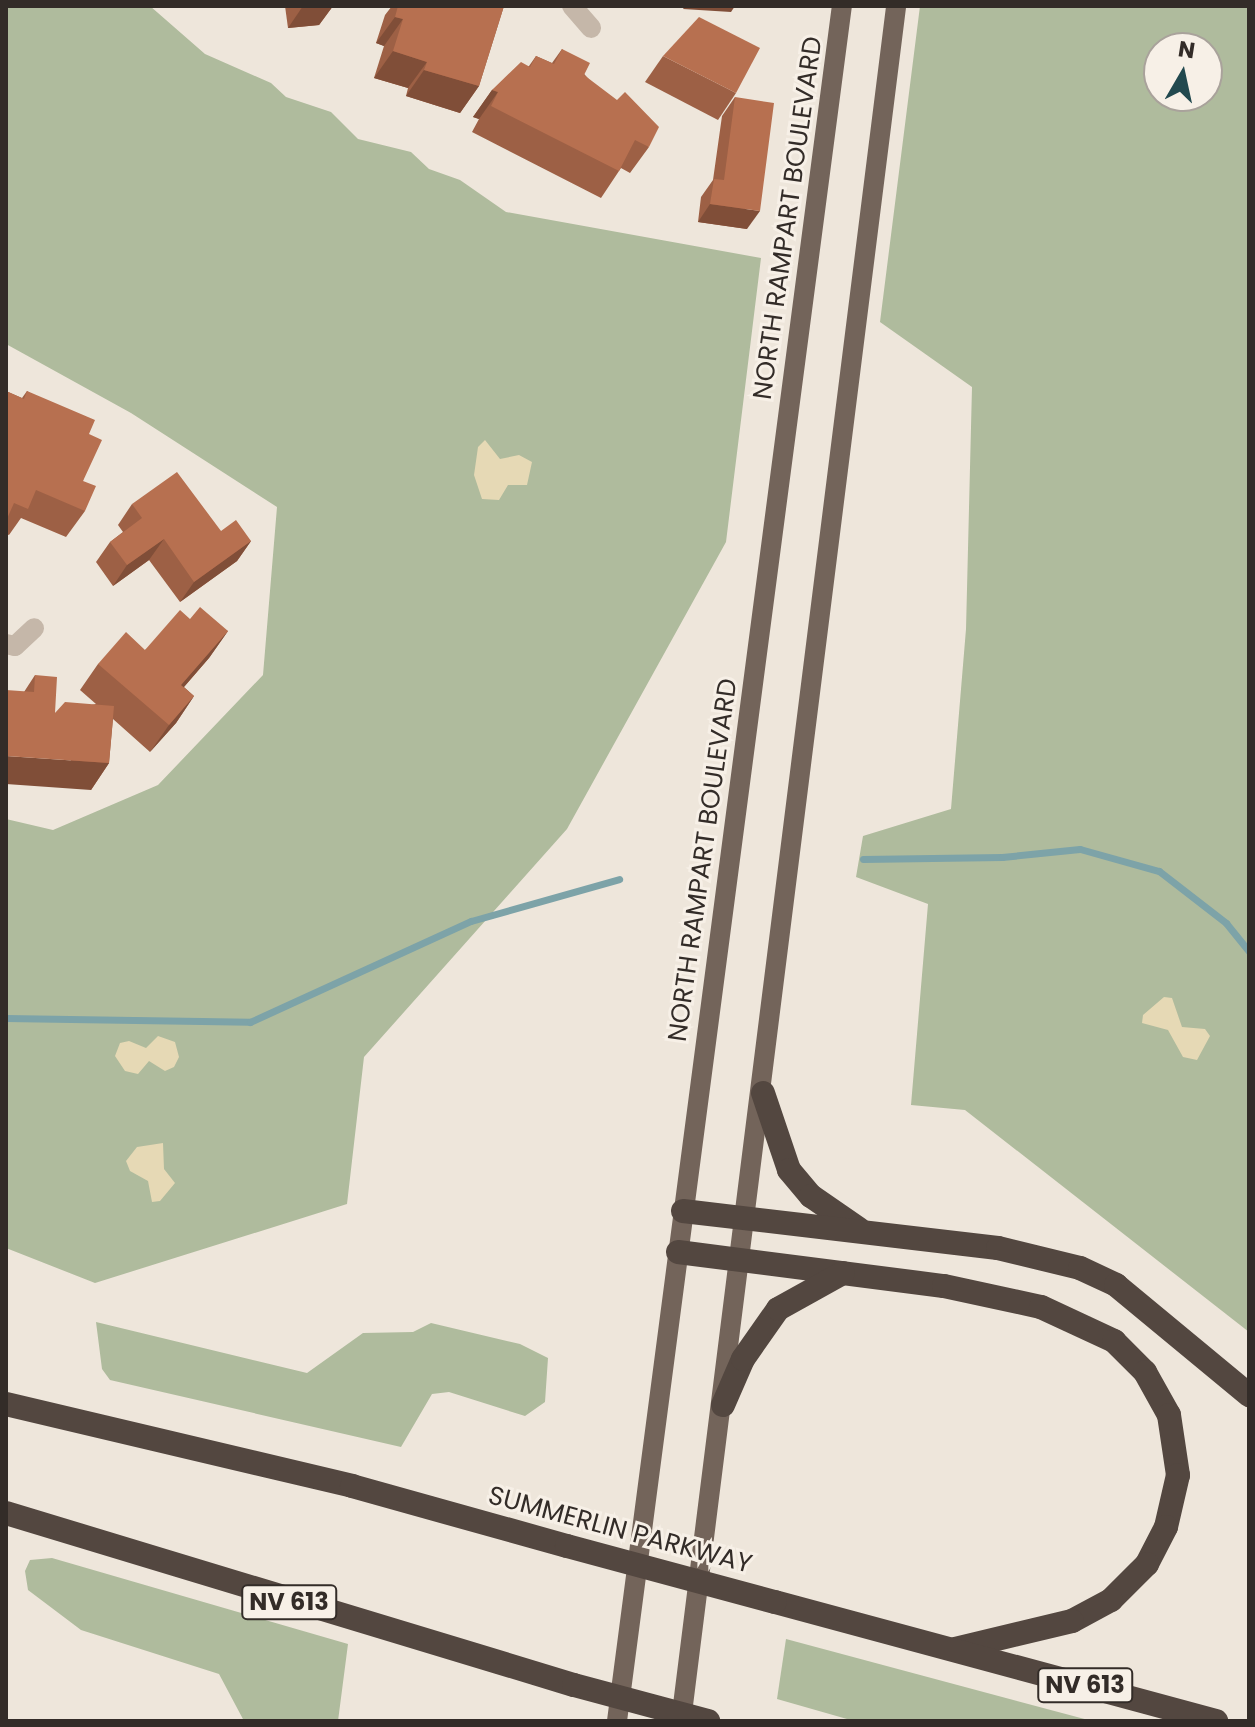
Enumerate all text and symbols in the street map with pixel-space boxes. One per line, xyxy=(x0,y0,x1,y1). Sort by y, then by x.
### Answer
north arrow xyxy=(1143,32,1223,112)
text: N xyxy=(1176,33,1197,66)
street label: NORTH RAMPART BOULEVARD xyxy=(747,34,829,402)
street label: NORTH RAMPART BOULEVARD xyxy=(662,676,744,1044)
street label: SUMMERLIN PARKWAY xyxy=(485,1480,755,1580)
road number: NV 613 xyxy=(241,1582,337,1622)
road number: NV 613 xyxy=(1037,1665,1133,1705)

